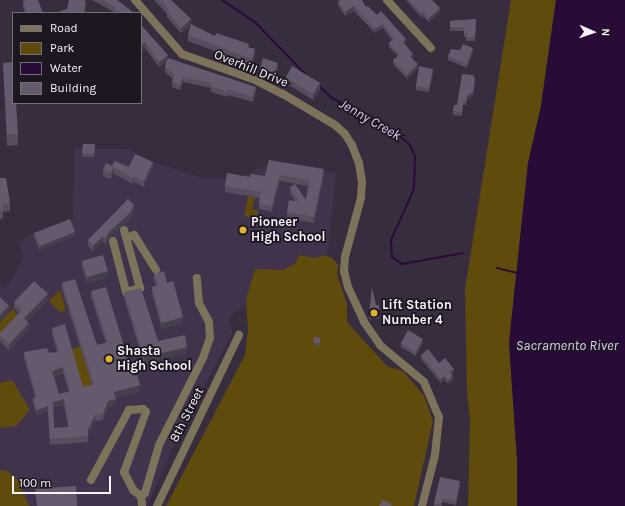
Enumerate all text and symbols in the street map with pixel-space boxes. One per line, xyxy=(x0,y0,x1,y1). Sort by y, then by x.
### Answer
legend xyxy=(12,12,142,104)
north arrow xyxy=(573,12,613,52)
text: Road xyxy=(50,21,78,35)
text: N xyxy=(599,28,612,37)
text: Park xyxy=(50,41,74,55)
street label: Overhill Drive xyxy=(212,47,290,91)
text: Water xyxy=(50,61,82,75)
text: Building xyxy=(50,81,96,95)
water label: Jenny Creek xyxy=(336,96,404,144)
place label: Pioneer High School xyxy=(251,215,325,246)
marker: Pioneer High School xyxy=(238,225,248,235)
place label: Lift Station Number 4 xyxy=(382,298,452,329)
marker: Lift Station Number 4 xyxy=(369,308,379,318)
water label: Sacramento River xyxy=(516,338,618,354)
place label: Shasta High School xyxy=(117,344,191,375)
marker: Shasta High School xyxy=(104,354,114,364)
street label: 8th Street xyxy=(167,385,207,445)
scale bar xyxy=(14,468,113,494)
text: 100 m xyxy=(19,476,51,490)

